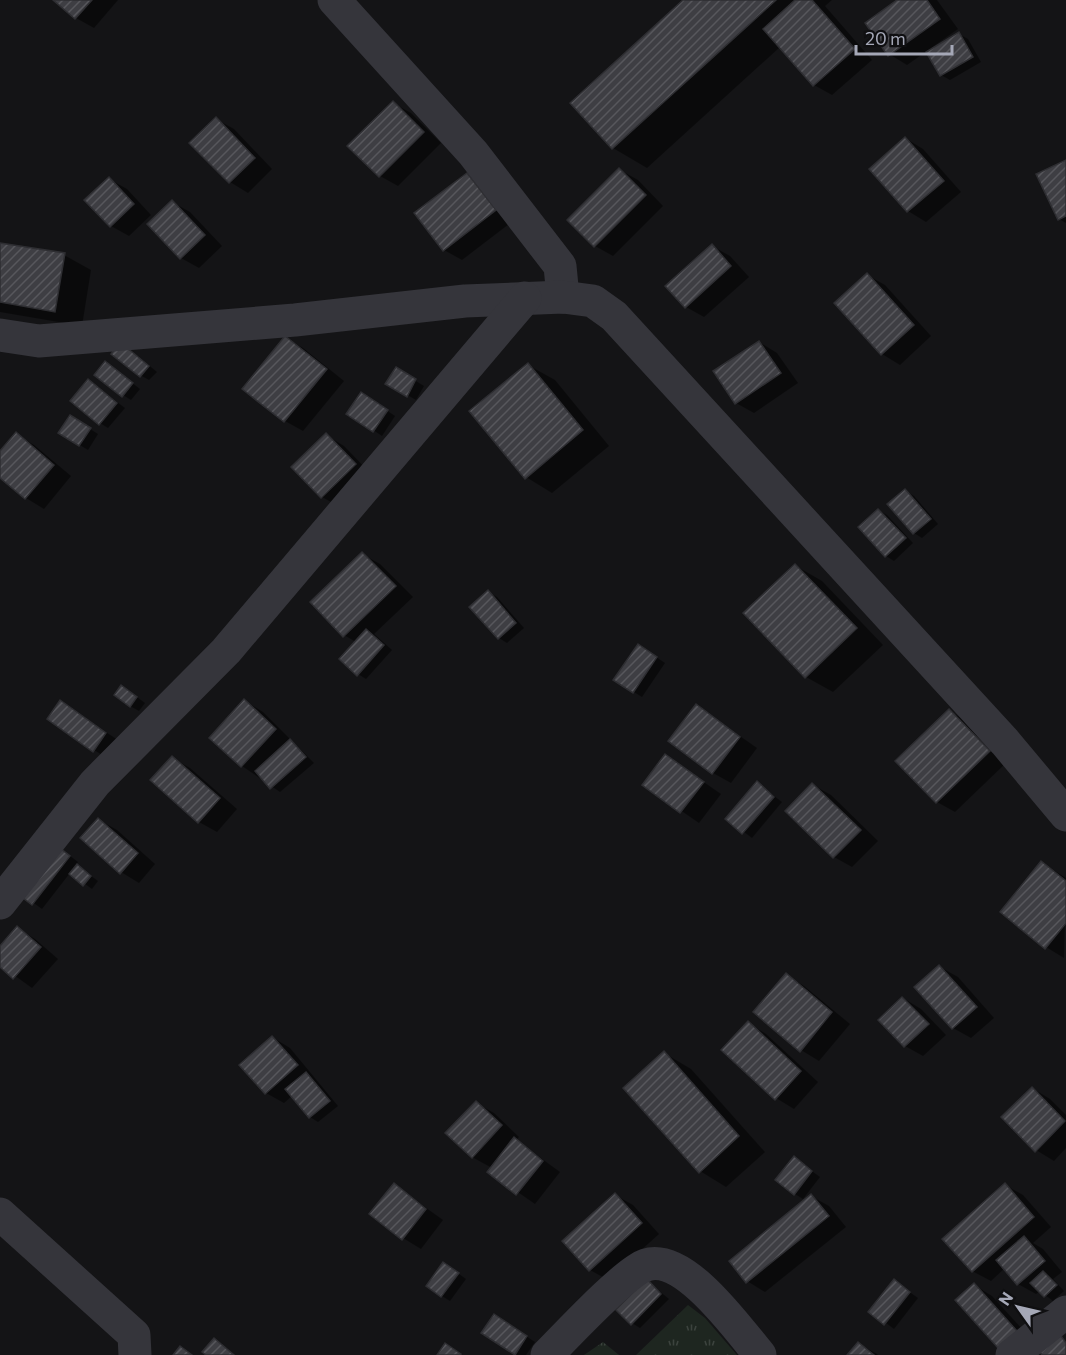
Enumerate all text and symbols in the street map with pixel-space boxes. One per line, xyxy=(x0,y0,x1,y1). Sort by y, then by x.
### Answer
scale bar xyxy=(856,18,952,56)
text: 20 m xyxy=(865,27,906,49)
north arrow xyxy=(988,1277,1048,1337)
text: N xyxy=(994,1288,1016,1309)

